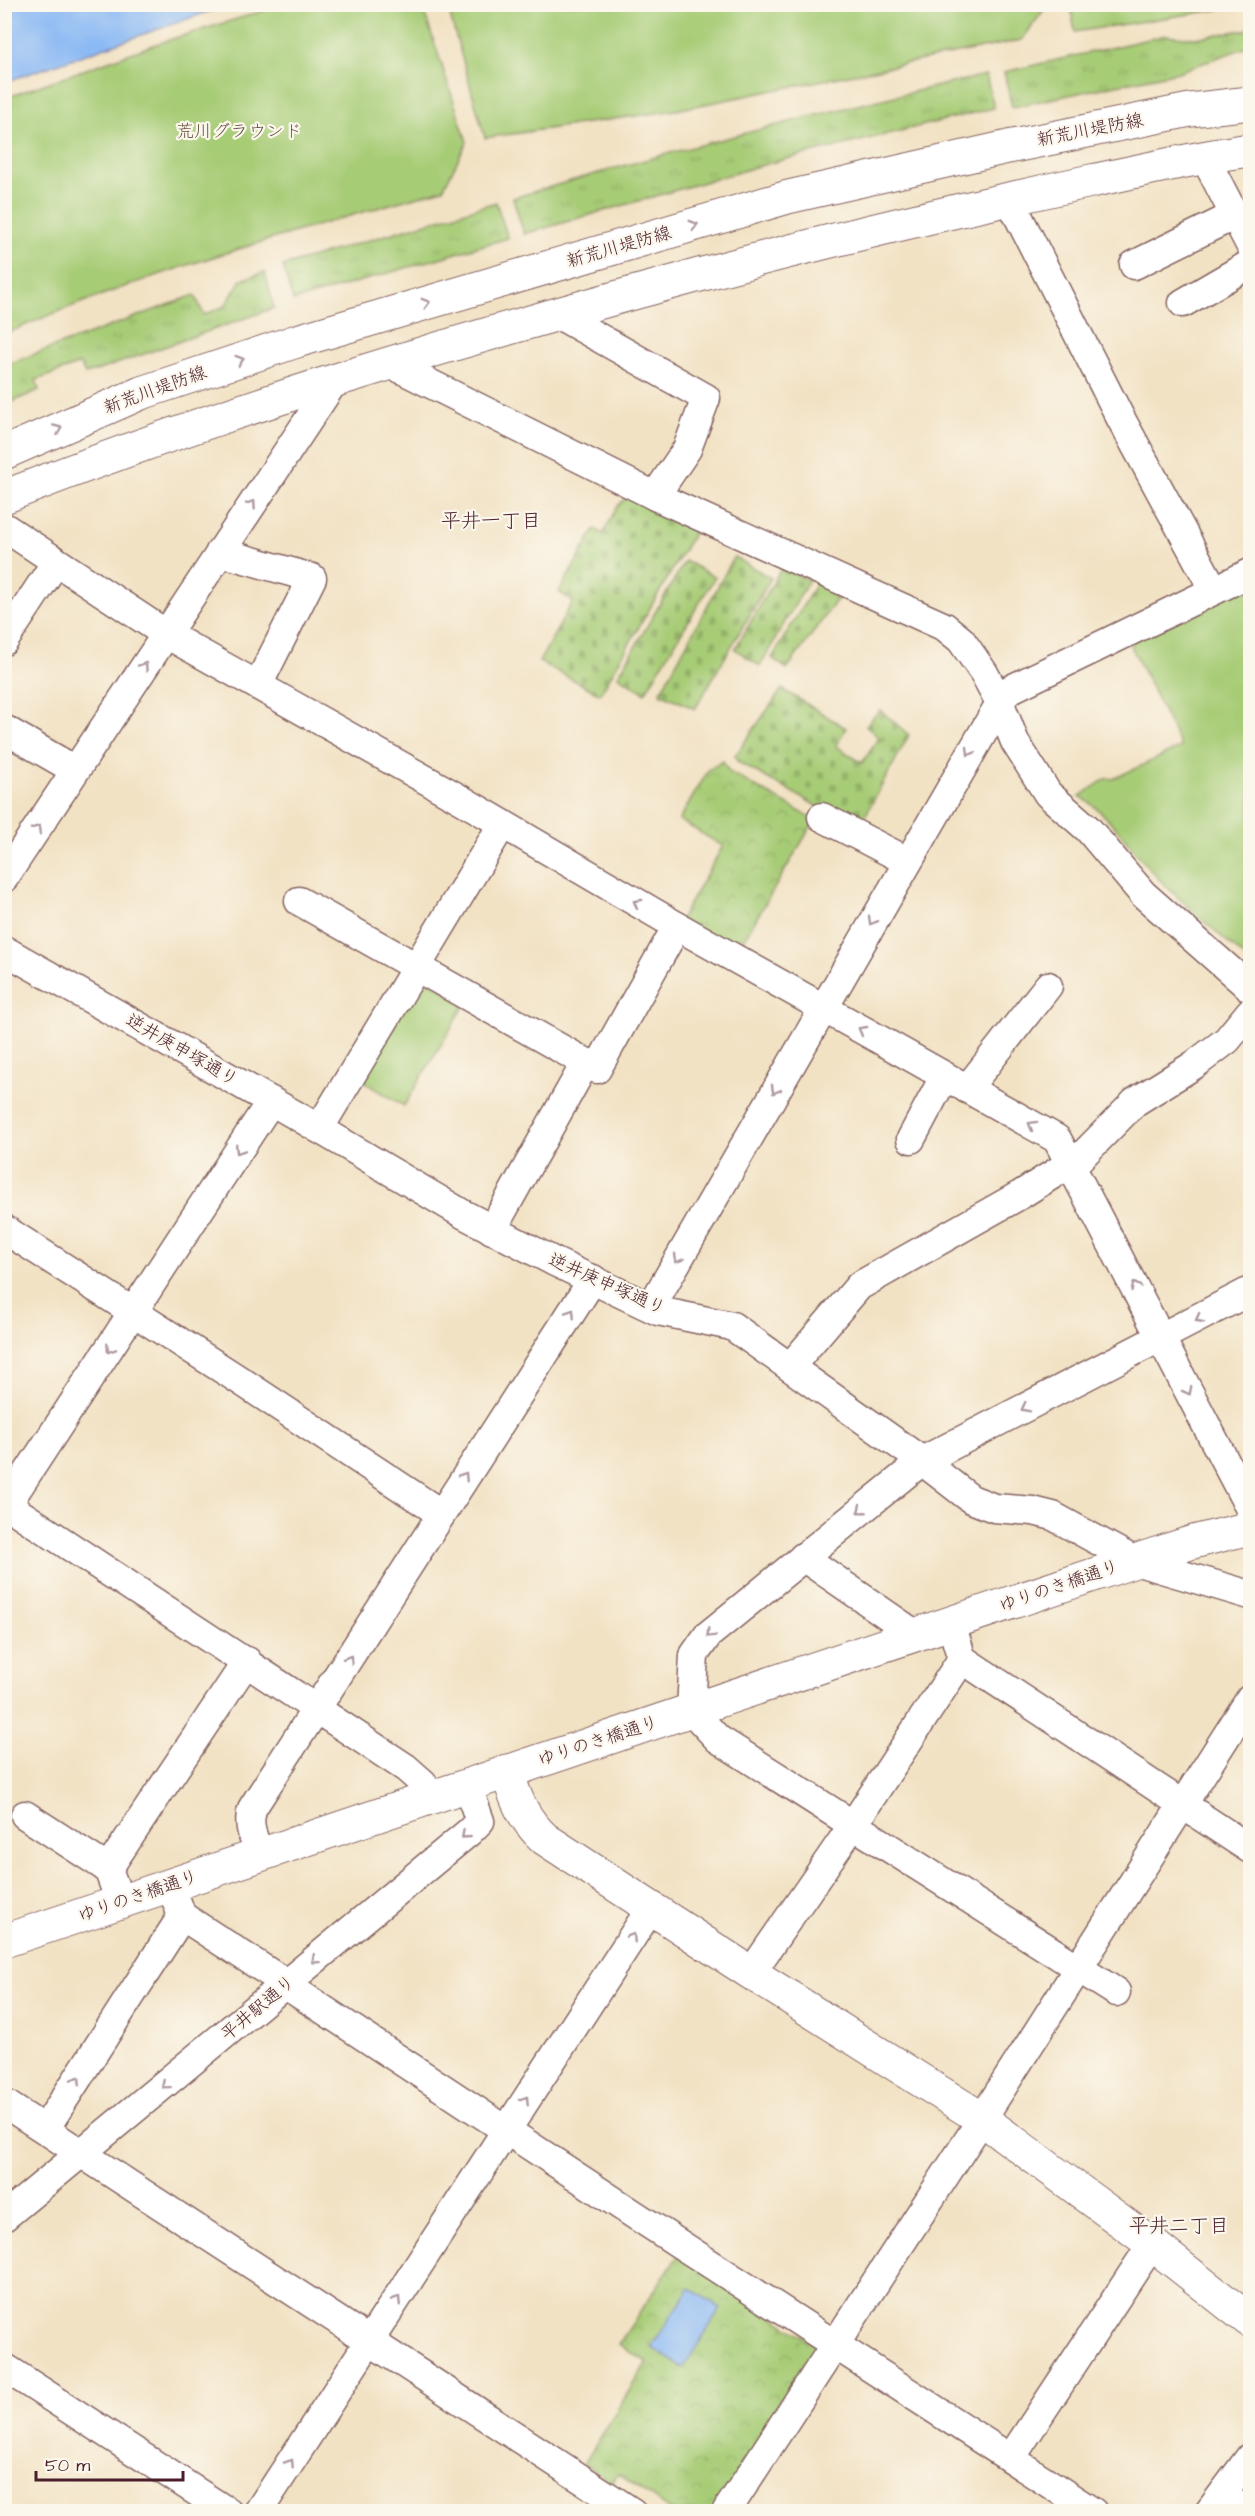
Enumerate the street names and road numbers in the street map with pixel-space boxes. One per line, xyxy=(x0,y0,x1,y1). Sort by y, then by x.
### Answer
street label: 新荒川堤防線 xyxy=(1035,107,1145,153)
street label: 新荒川堤防線 xyxy=(564,220,674,274)
street label: 新荒川堤防線 xyxy=(100,360,210,420)
street label: 逆井庚申塚通り xyxy=(121,1008,243,1092)
street label: 逆井庚申塚通り xyxy=(544,1247,670,1321)
street label: ゆりのき橋通り xyxy=(995,1554,1123,1618)
street label: ゆりのき橋通り xyxy=(534,1710,662,1772)
street label: ゆりのき橋通り xyxy=(74,1864,202,1928)
street label: 平井駅通り xyxy=(215,1969,301,2047)

